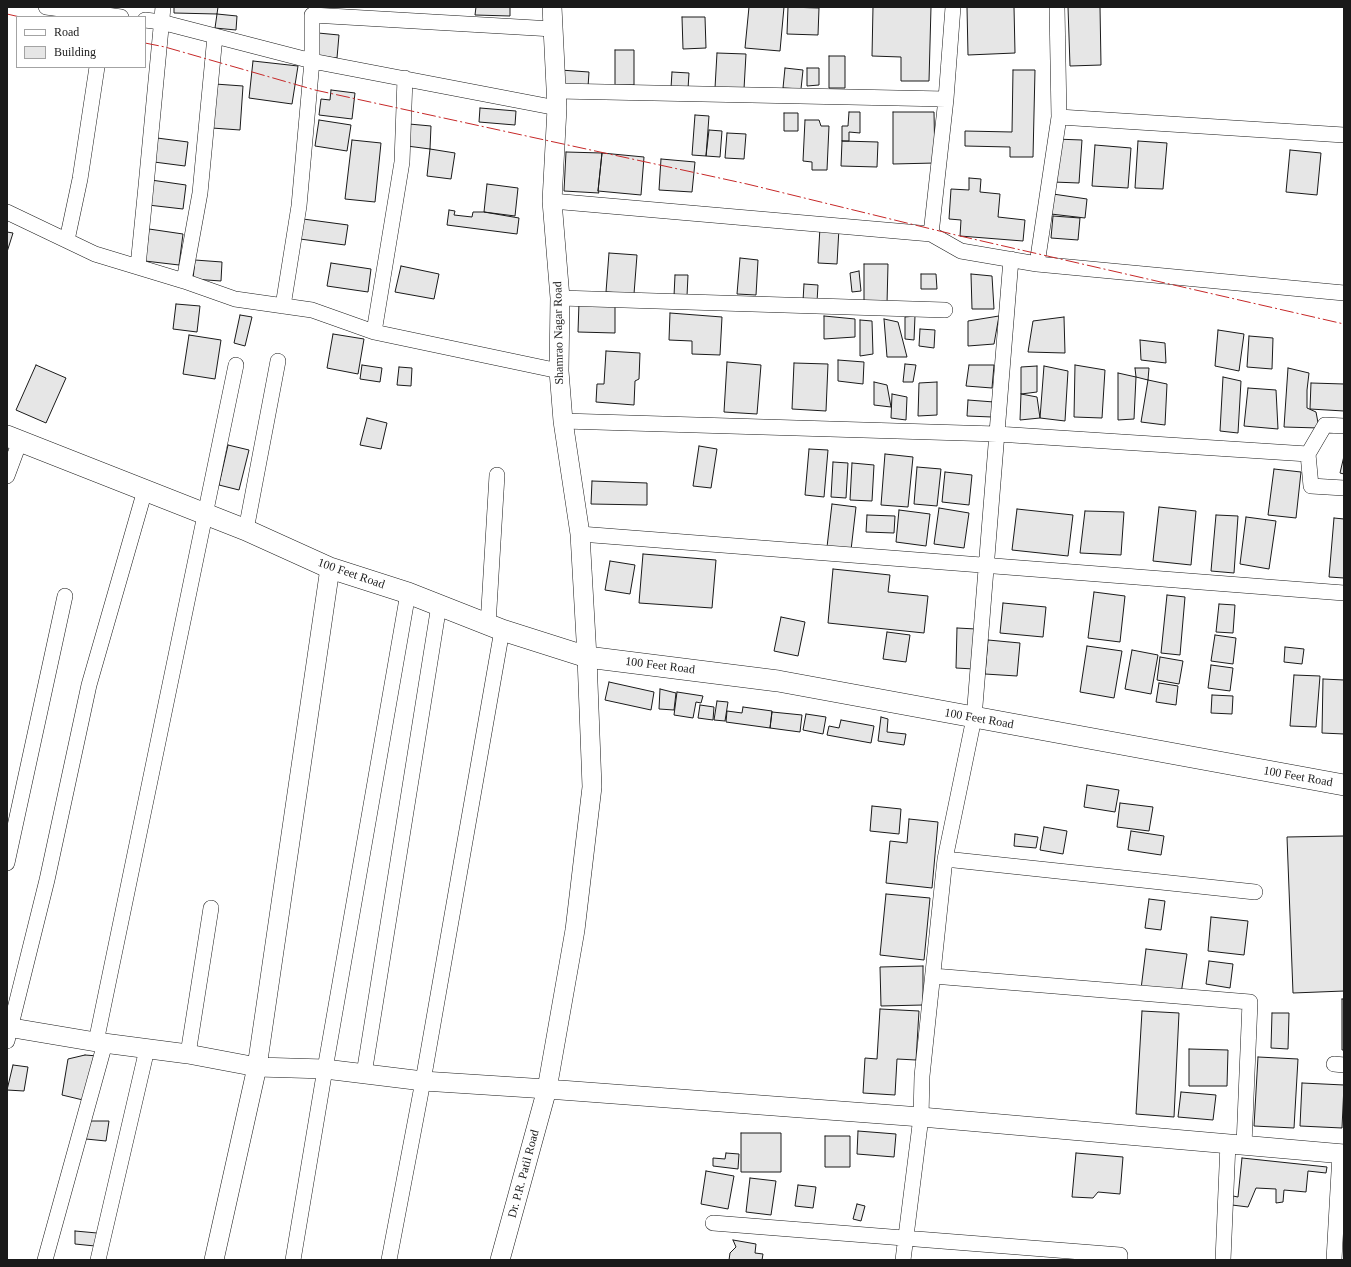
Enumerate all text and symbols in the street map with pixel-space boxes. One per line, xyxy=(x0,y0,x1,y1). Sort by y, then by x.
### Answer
legend xyxy=(16,16,146,68)
text: Road xyxy=(54,25,79,39)
text: Building xyxy=(54,45,96,59)
street label: Shamrao Nagar Road xyxy=(551,281,567,385)
street label: 100 Feet Road xyxy=(316,556,386,592)
street label: 100 Feet Road xyxy=(624,655,696,677)
street label: 100 Feet Road xyxy=(943,706,1015,732)
street label: 100 Feet Road xyxy=(1262,764,1334,790)
street label: Dr. P.R. Patil Road xyxy=(505,1128,543,1220)

